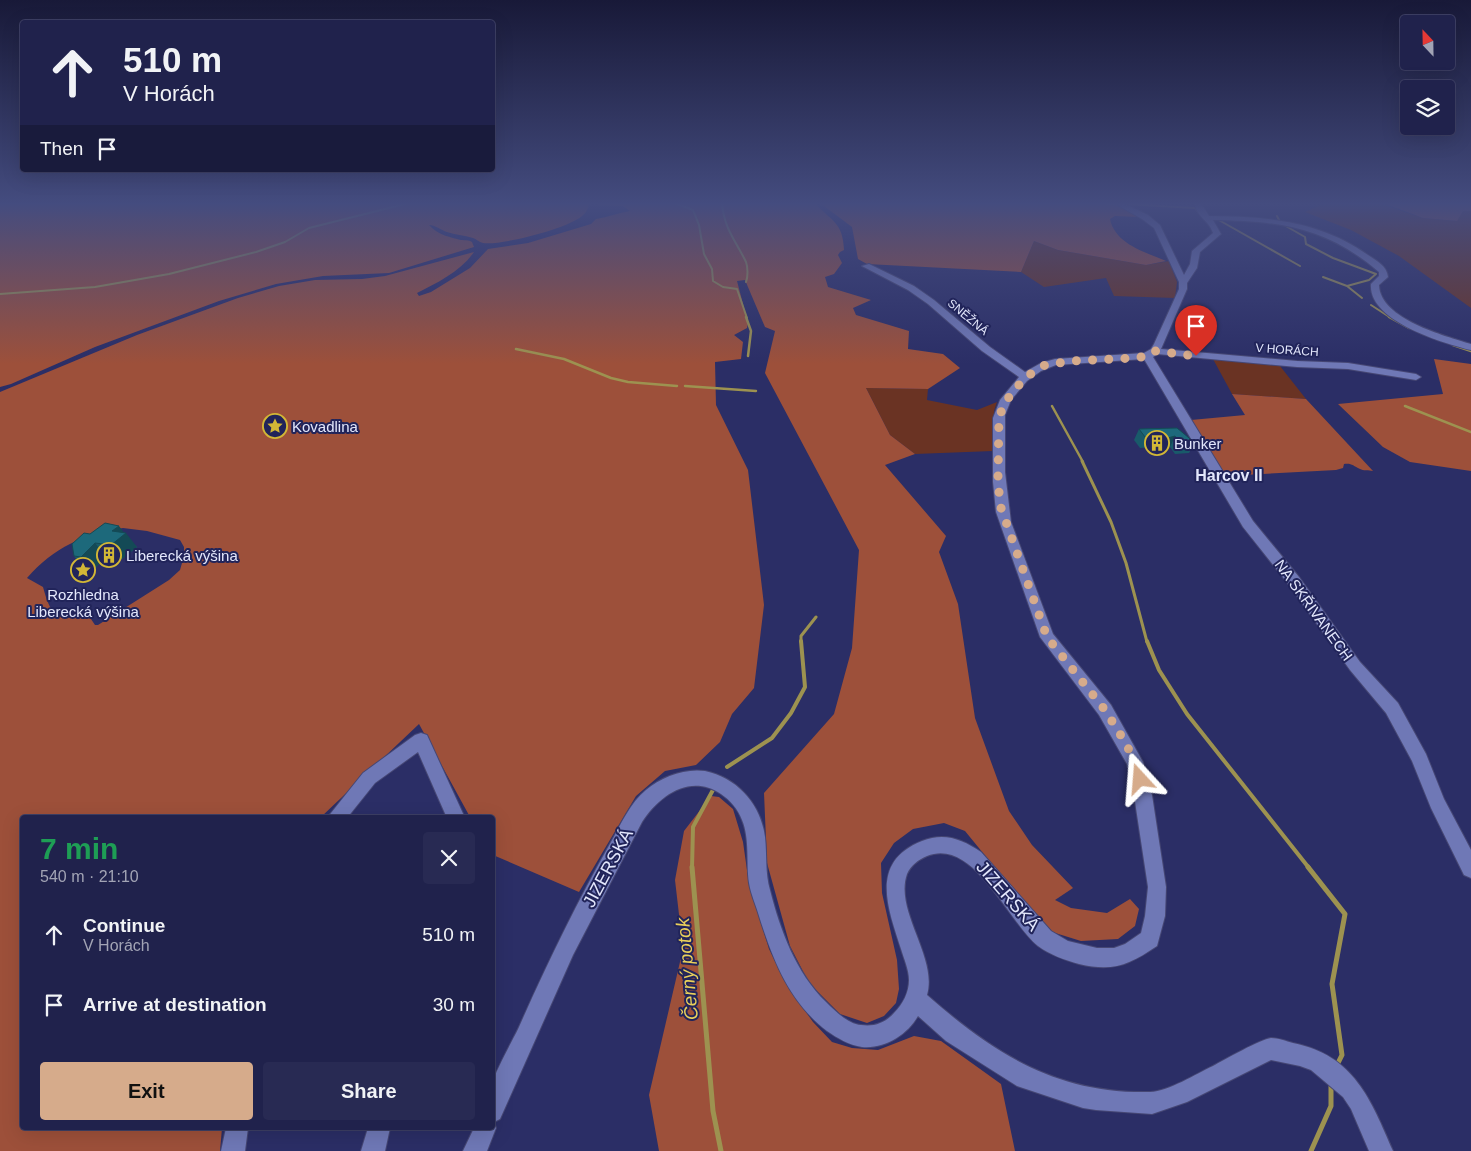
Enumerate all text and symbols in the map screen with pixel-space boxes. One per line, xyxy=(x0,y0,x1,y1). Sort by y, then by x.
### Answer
north arrow xyxy=(1400,15,1455,70)
map controls xyxy=(1400,15,1455,135)
icon: ahead xyxy=(40,40,105,105)
text: 510 m xyxy=(123,40,222,79)
button: layers xyxy=(1400,80,1455,135)
text: V Horách xyxy=(123,81,215,106)
icon: arrive xyxy=(93,135,121,163)
text: Then xyxy=(40,138,83,159)
street label: SNĚŽNÁ xyxy=(945,295,992,338)
pin xyxy=(1175,305,1217,356)
icon: arrive xyxy=(1182,312,1210,340)
street label: V HORÁCH xyxy=(1255,340,1319,359)
place icon: Kovadlina xyxy=(262,413,288,439)
place label: Kovadlina xyxy=(292,418,359,435)
building icon: Bunker xyxy=(1144,430,1170,456)
place label: Bunker xyxy=(1174,435,1222,452)
district label: Harcov II xyxy=(1195,467,1263,484)
building icon: Liberecká výšina xyxy=(96,542,122,568)
place label: Liberecká výšina xyxy=(126,547,238,564)
street label: NA SKŘIVANECH xyxy=(1272,556,1356,664)
place icon: Rozhledna Liberecká výšina xyxy=(70,557,96,583)
place label: Rozhledna Liberecká výšina xyxy=(27,586,140,620)
position arrow xyxy=(1113,752,1165,804)
street label: JIZERSKÁ xyxy=(579,825,637,911)
text: 7 min xyxy=(40,832,118,865)
button: close xyxy=(423,832,475,884)
street label: JIZERSKÁ xyxy=(972,857,1044,935)
text: 540 m · 21:10 xyxy=(40,868,139,885)
text: Continue xyxy=(83,915,165,936)
water label: Černý potok xyxy=(672,916,702,1021)
icon: ahead xyxy=(40,921,68,949)
text: 510 m xyxy=(422,924,475,945)
text: V Horách xyxy=(83,937,150,954)
icon: arrive xyxy=(40,991,68,1019)
text: Arrive at destination xyxy=(83,994,267,1015)
text: 30 m xyxy=(433,994,475,1015)
button: Exit xyxy=(40,1062,253,1120)
button: Share xyxy=(263,1062,475,1120)

